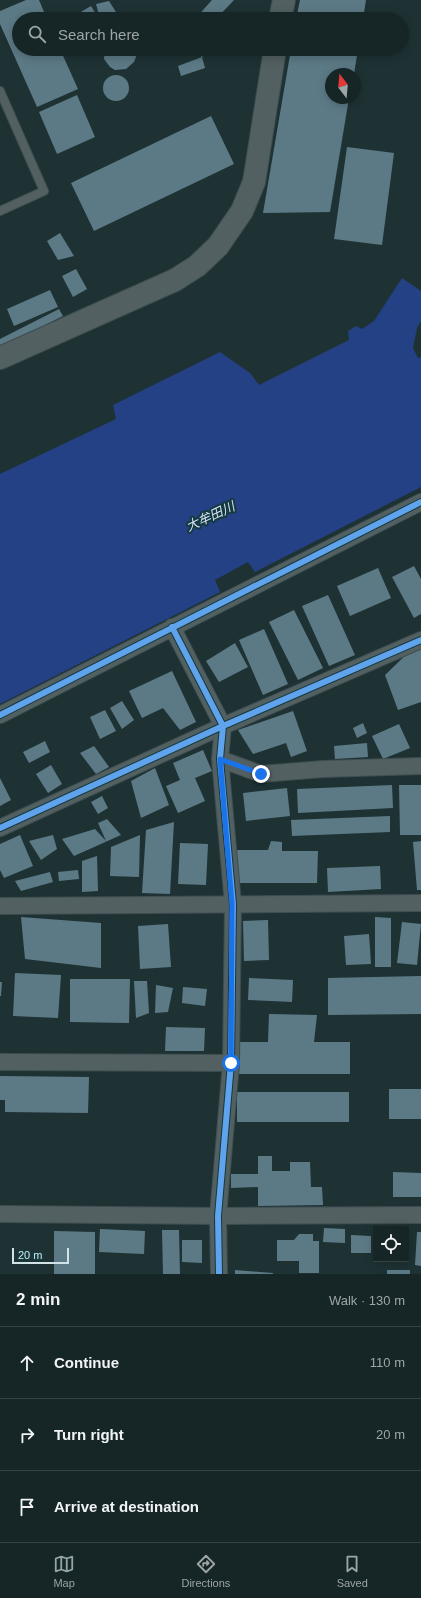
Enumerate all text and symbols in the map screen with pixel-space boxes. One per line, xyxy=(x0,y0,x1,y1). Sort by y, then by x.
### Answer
search box xyxy=(12,12,409,56)
icon: search xyxy=(26,23,48,45)
text: Search here xyxy=(58,26,140,43)
north arrow xyxy=(325,68,361,104)
water label: 大牟田川 xyxy=(183,498,239,534)
route end xyxy=(252,765,270,783)
route start xyxy=(222,1054,240,1072)
map controls xyxy=(373,1226,409,1262)
button: locate xyxy=(373,1226,409,1262)
scale bar xyxy=(12,1246,69,1265)
text: 20 m xyxy=(18,1249,42,1261)
text: 2 min xyxy=(16,1290,60,1309)
text: Walk · 130 m xyxy=(329,1293,405,1308)
icon: ahead xyxy=(16,1352,38,1374)
text: Continue xyxy=(54,1354,119,1371)
text: 110 m xyxy=(370,1355,405,1370)
icon: right xyxy=(16,1424,38,1446)
text: Turn right xyxy=(54,1426,124,1443)
text: 20 m xyxy=(376,1427,405,1442)
icon: arrive xyxy=(16,1496,38,1518)
text: Arrive at destination xyxy=(54,1498,199,1515)
tab: Map xyxy=(53,1553,75,1589)
tab: Directions xyxy=(181,1553,230,1589)
tab: Saved xyxy=(337,1553,368,1589)

